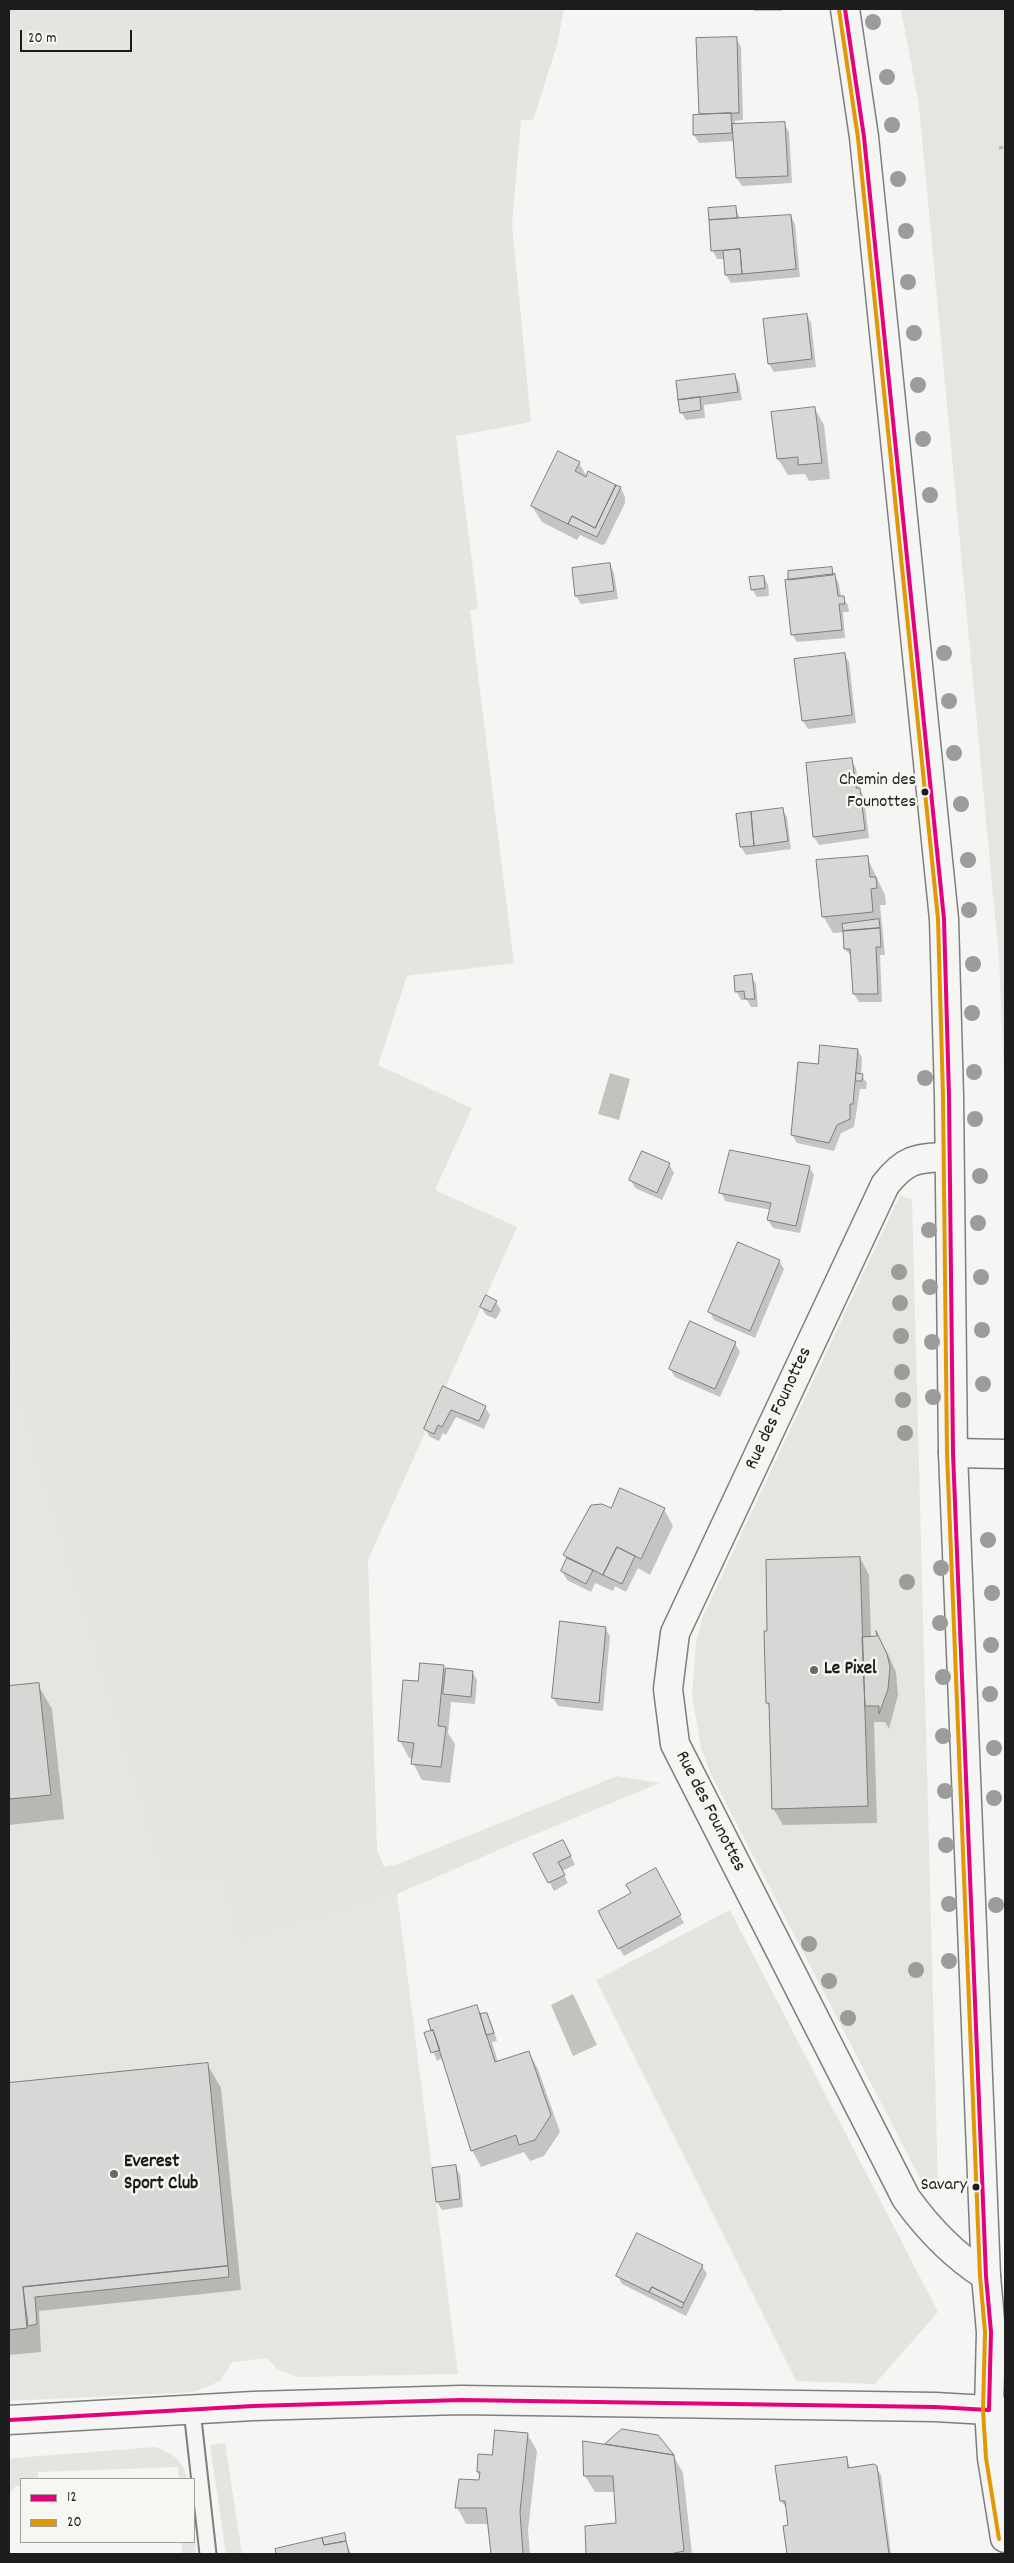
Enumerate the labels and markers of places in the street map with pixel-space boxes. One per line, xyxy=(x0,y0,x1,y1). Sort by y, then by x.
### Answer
place label: Chemin des Founottes xyxy=(839,771,916,814)
marker: Chemin des Founottes xyxy=(920,787,930,797)
place label: Le Pixel xyxy=(824,1659,877,1681)
marker: Le Pixel xyxy=(808,1664,820,1676)
place label: Everest Sport Club xyxy=(124,2152,198,2196)
marker: Everest Sport Club xyxy=(108,2168,120,2180)
place label: Savary xyxy=(921,2176,967,2198)
marker: Savary xyxy=(971,2182,981,2192)

